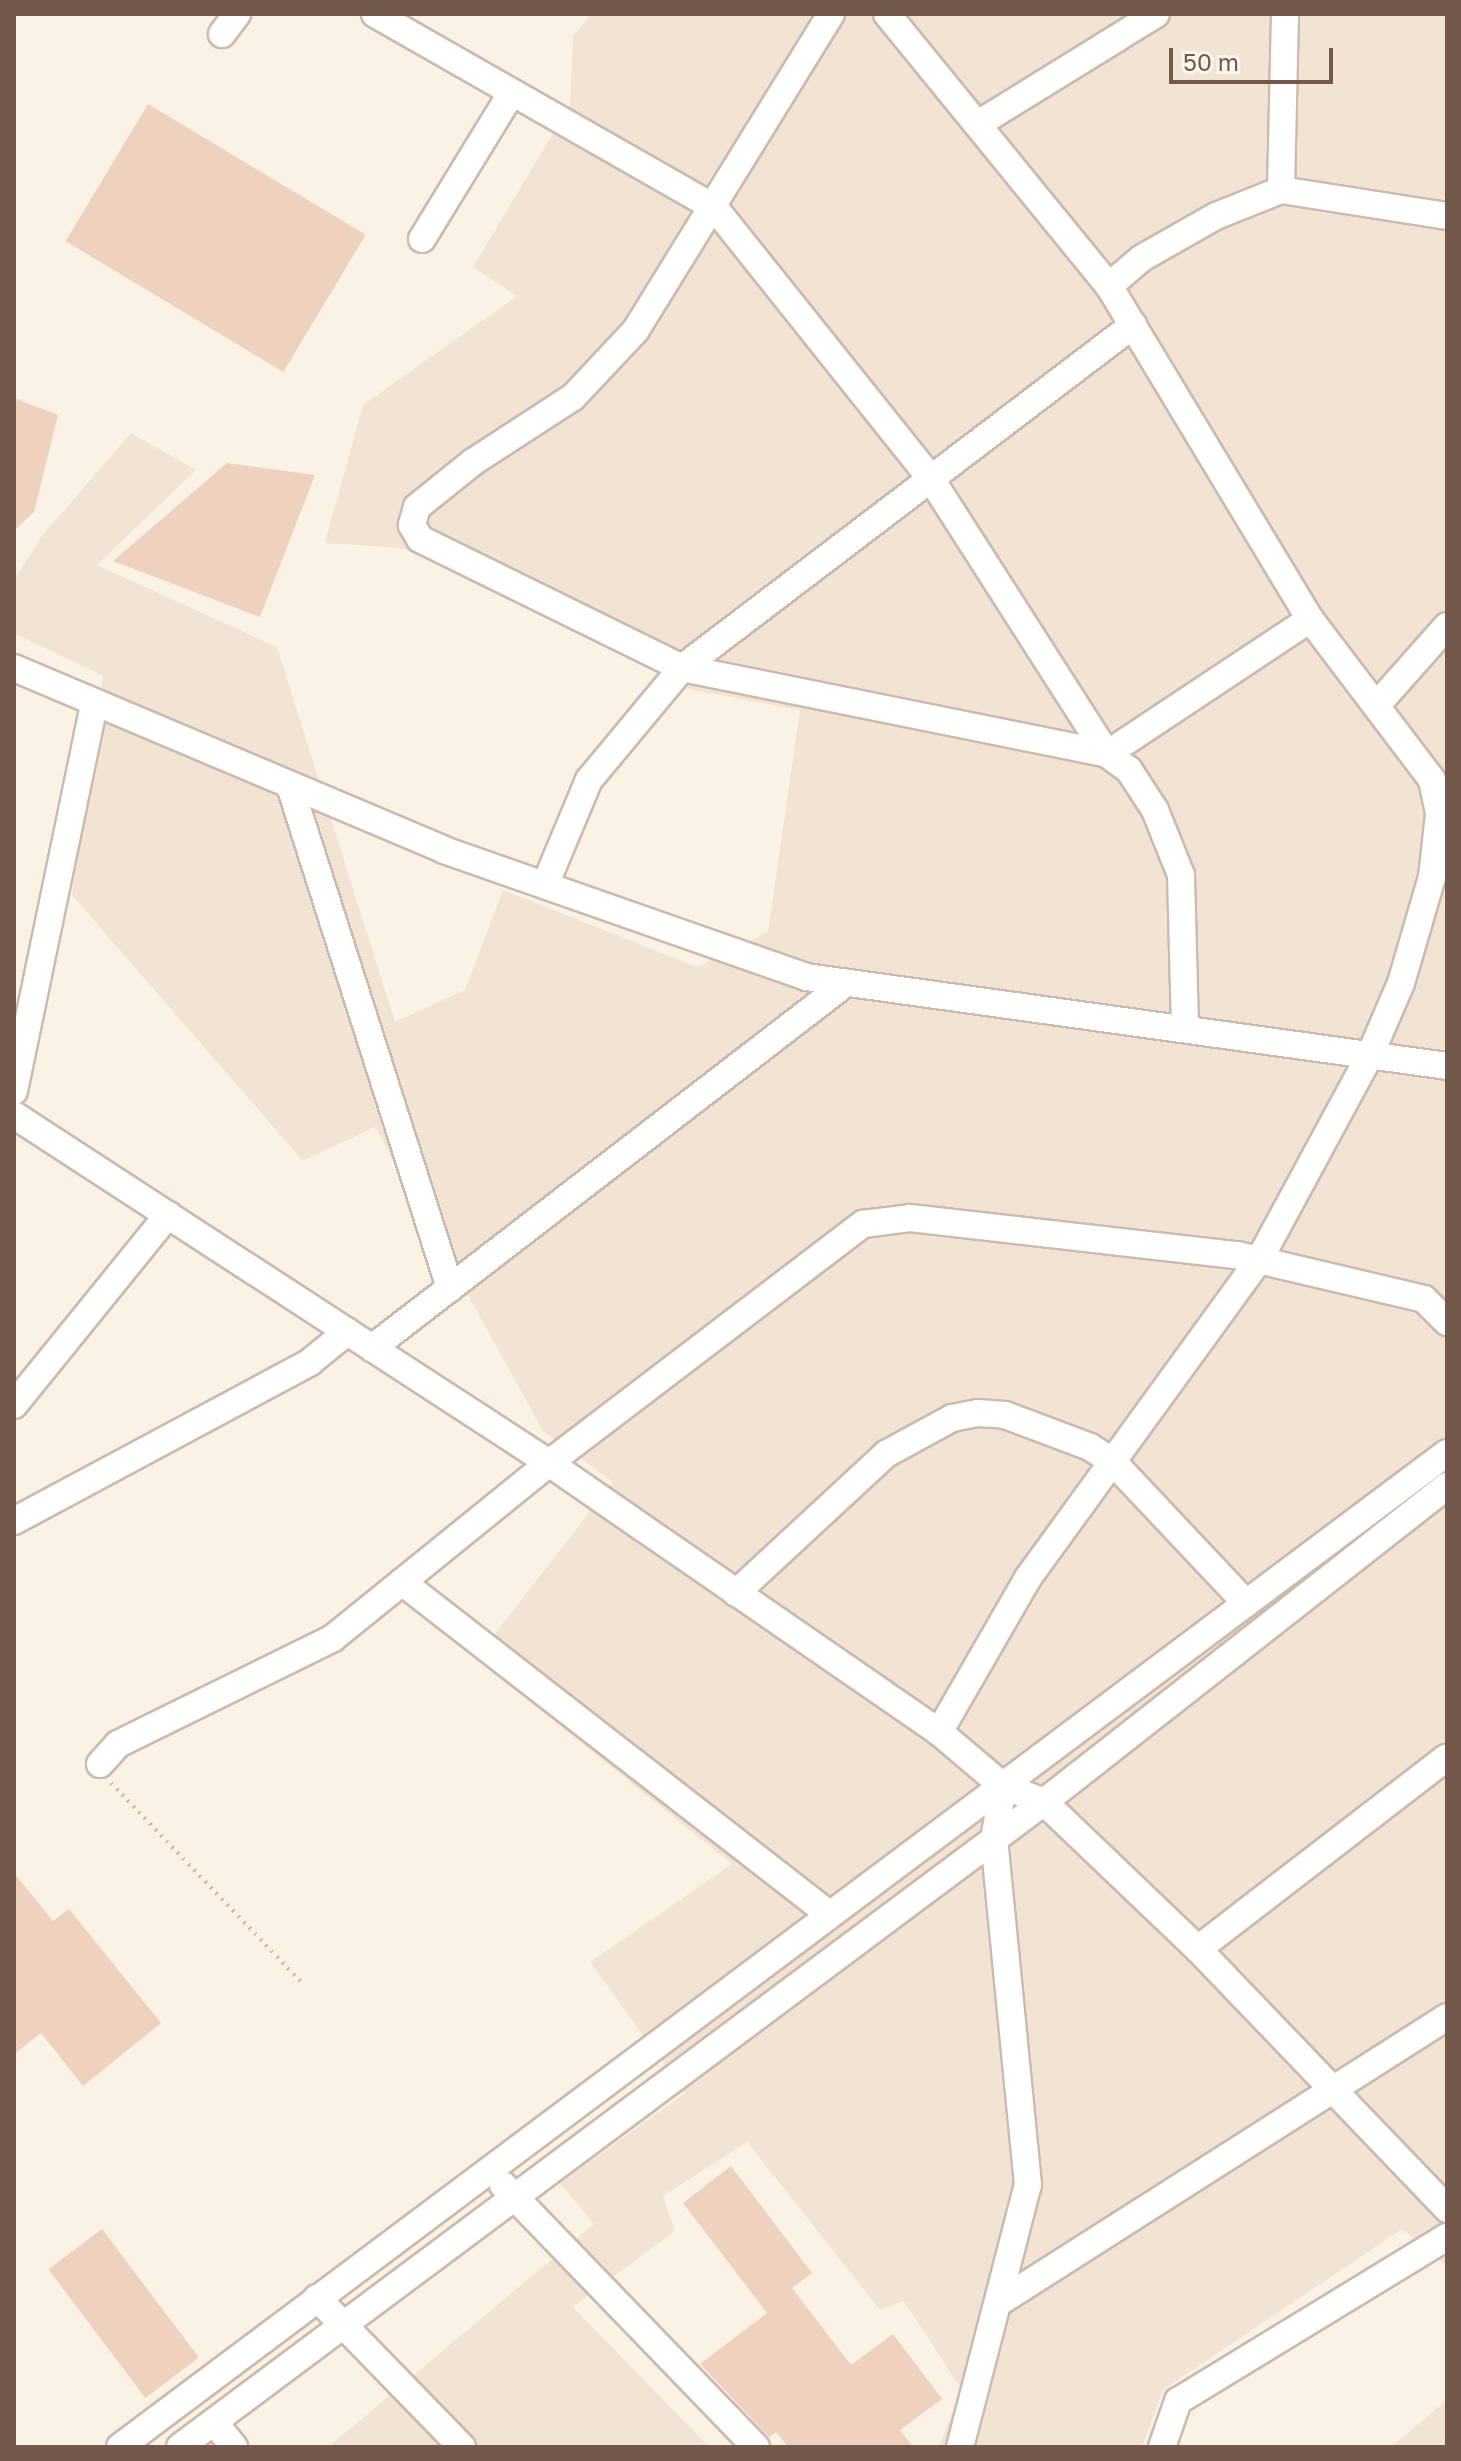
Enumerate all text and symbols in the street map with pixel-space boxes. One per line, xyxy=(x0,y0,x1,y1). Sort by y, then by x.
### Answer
scale bar xyxy=(1173,32,1337,82)
text: 50 m xyxy=(1183,47,1239,76)

